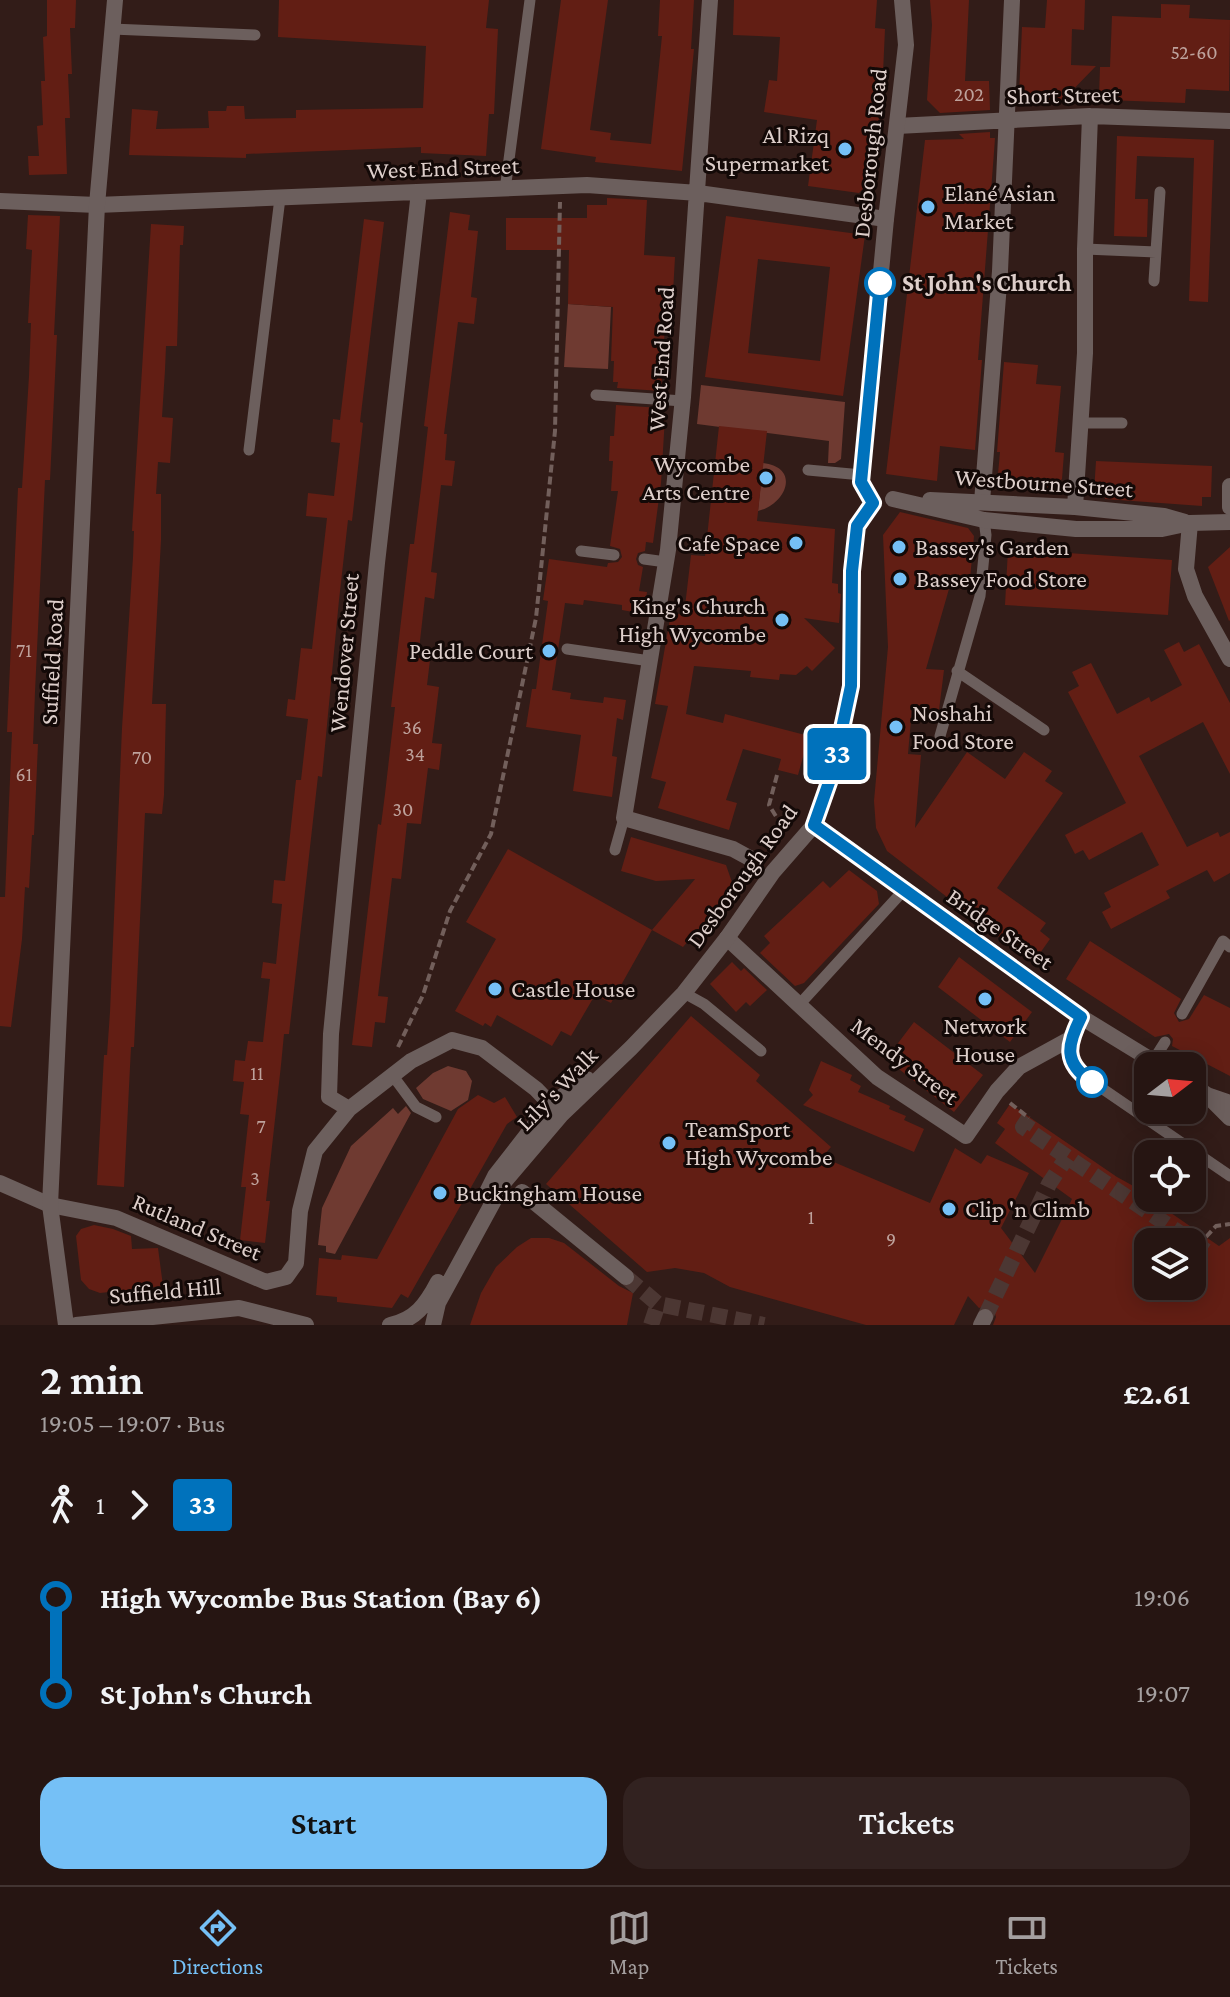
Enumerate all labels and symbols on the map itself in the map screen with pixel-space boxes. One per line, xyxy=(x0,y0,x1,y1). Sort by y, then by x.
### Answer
house number: 52-60 xyxy=(1170,41,1218,63)
street label: Desborough Road xyxy=(847,66,892,239)
street label: Short Street xyxy=(1006,80,1121,109)
house number: 202 xyxy=(954,83,984,105)
place label: Al Rizq Supermarket xyxy=(705,121,830,176)
marker: Al Rizq Supermarket xyxy=(836,140,854,158)
street label: West End Street xyxy=(366,151,521,184)
place label: Elané Asian Market xyxy=(944,179,1056,234)
marker: Elané Asian Market xyxy=(919,198,937,216)
marker: St John's Church xyxy=(865,268,895,298)
place label: St John's Church xyxy=(902,269,1072,296)
street label: West End Road xyxy=(642,285,679,432)
place label: Wycombe Arts Centre xyxy=(642,450,750,505)
street label: Westbourne Street xyxy=(954,463,1135,502)
marker: Wycombe Arts Centre xyxy=(757,469,775,487)
place label: Cafe Space xyxy=(678,529,780,556)
place label: Bassey's Garden xyxy=(915,533,1070,560)
marker: Cafe Space xyxy=(787,534,805,552)
marker: Bassey's Garden xyxy=(890,538,908,556)
place label: Bassey Food Store xyxy=(916,565,1087,592)
marker: Bassey Food Store xyxy=(891,570,909,588)
street label: Wendover Street xyxy=(323,571,364,734)
place label: King's Church High Wycombe xyxy=(619,592,766,647)
street label: Suffield Road xyxy=(35,598,68,726)
marker: King's Church High Wycombe xyxy=(773,611,791,629)
place label: Peddle Court xyxy=(409,637,534,664)
house number: 71 xyxy=(16,639,32,661)
marker: Peddle Court xyxy=(540,642,558,660)
place label: Noshahi Food Store xyxy=(912,699,1014,754)
house number: 36 xyxy=(402,716,422,738)
marker: Noshahi Food Store xyxy=(887,718,905,736)
line badge: 33 xyxy=(801,728,873,780)
house number: 34 xyxy=(405,743,425,765)
house number: 70 xyxy=(132,746,152,768)
house number: 61 xyxy=(16,763,32,785)
house number: 30 xyxy=(393,798,413,820)
street label: Desborough Road xyxy=(681,799,803,953)
street label: Bridge Street xyxy=(942,882,1059,976)
place label: Castle House xyxy=(511,975,635,1002)
marker: Castle House xyxy=(486,980,504,998)
marker: Network House xyxy=(976,990,994,1008)
street label: Mendy Street xyxy=(846,1011,965,1110)
place label: Network House xyxy=(943,1012,1027,1067)
street label: Lily's Walk xyxy=(511,1041,603,1136)
north arrow xyxy=(1134,1052,1206,1124)
house number: 11 xyxy=(250,1062,264,1084)
unlabelled marker xyxy=(1077,1067,1107,1097)
house number: 7 xyxy=(256,1115,266,1137)
place label: TeamSport High Wycombe xyxy=(685,1115,832,1170)
marker: TeamSport High Wycombe xyxy=(660,1134,678,1152)
house number: 3 xyxy=(250,1167,260,1189)
place label: Buckingham House xyxy=(456,1179,642,1206)
marker: Buckingham House xyxy=(431,1184,449,1202)
street label: Rutland Street xyxy=(129,1187,267,1266)
place label: Clip 'n Climb xyxy=(965,1195,1090,1222)
marker: Clip 'n Climb xyxy=(940,1200,958,1218)
house number: 1 xyxy=(808,1206,814,1228)
house number: 9 xyxy=(886,1228,896,1250)
street label: Suffield Hill xyxy=(108,1272,222,1309)

